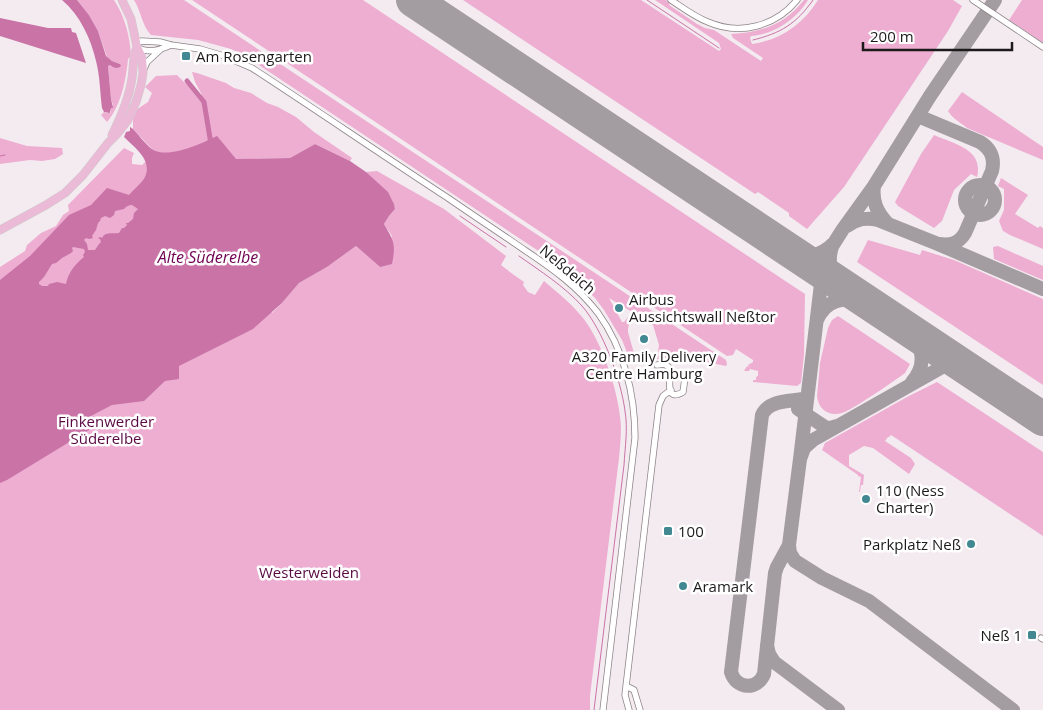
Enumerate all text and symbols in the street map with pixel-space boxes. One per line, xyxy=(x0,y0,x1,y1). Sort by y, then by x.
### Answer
scale bar xyxy=(863,20,1012,52)
text: 200 m xyxy=(870,26,914,46)
place label: Am Rosengarten xyxy=(196,46,312,66)
marker: Am Rosengarten xyxy=(180,50,192,62)
street label: Neßdeich xyxy=(536,240,600,298)
water label: Alte Süderelbe xyxy=(157,246,258,268)
place label: Airbus Aussichtswall Neßtor xyxy=(629,289,776,326)
marker: Airbus Aussichtswall Neßtor xyxy=(613,302,625,314)
marker: A320 Family Delivery Centre Hamburg xyxy=(638,333,650,345)
place label: A320 Family Delivery Centre Hamburg xyxy=(572,346,717,383)
park label: Finkenwerder Süderelbe xyxy=(58,411,154,448)
place label: 110 (Ness Charter) xyxy=(876,480,944,517)
marker: 110 (Ness Charter) xyxy=(860,493,872,505)
place label: 100 xyxy=(678,521,704,541)
marker: 100 xyxy=(662,525,674,537)
place label: Parkplatz Neß xyxy=(863,534,961,554)
marker: Parkplatz Neß xyxy=(965,538,977,550)
park label: Westerweiden xyxy=(259,562,359,582)
place label: Aramark xyxy=(693,576,753,596)
marker: Aramark xyxy=(677,580,689,592)
place label: Neß 1 xyxy=(980,625,1022,645)
marker: Neß 1 xyxy=(1026,629,1038,641)

